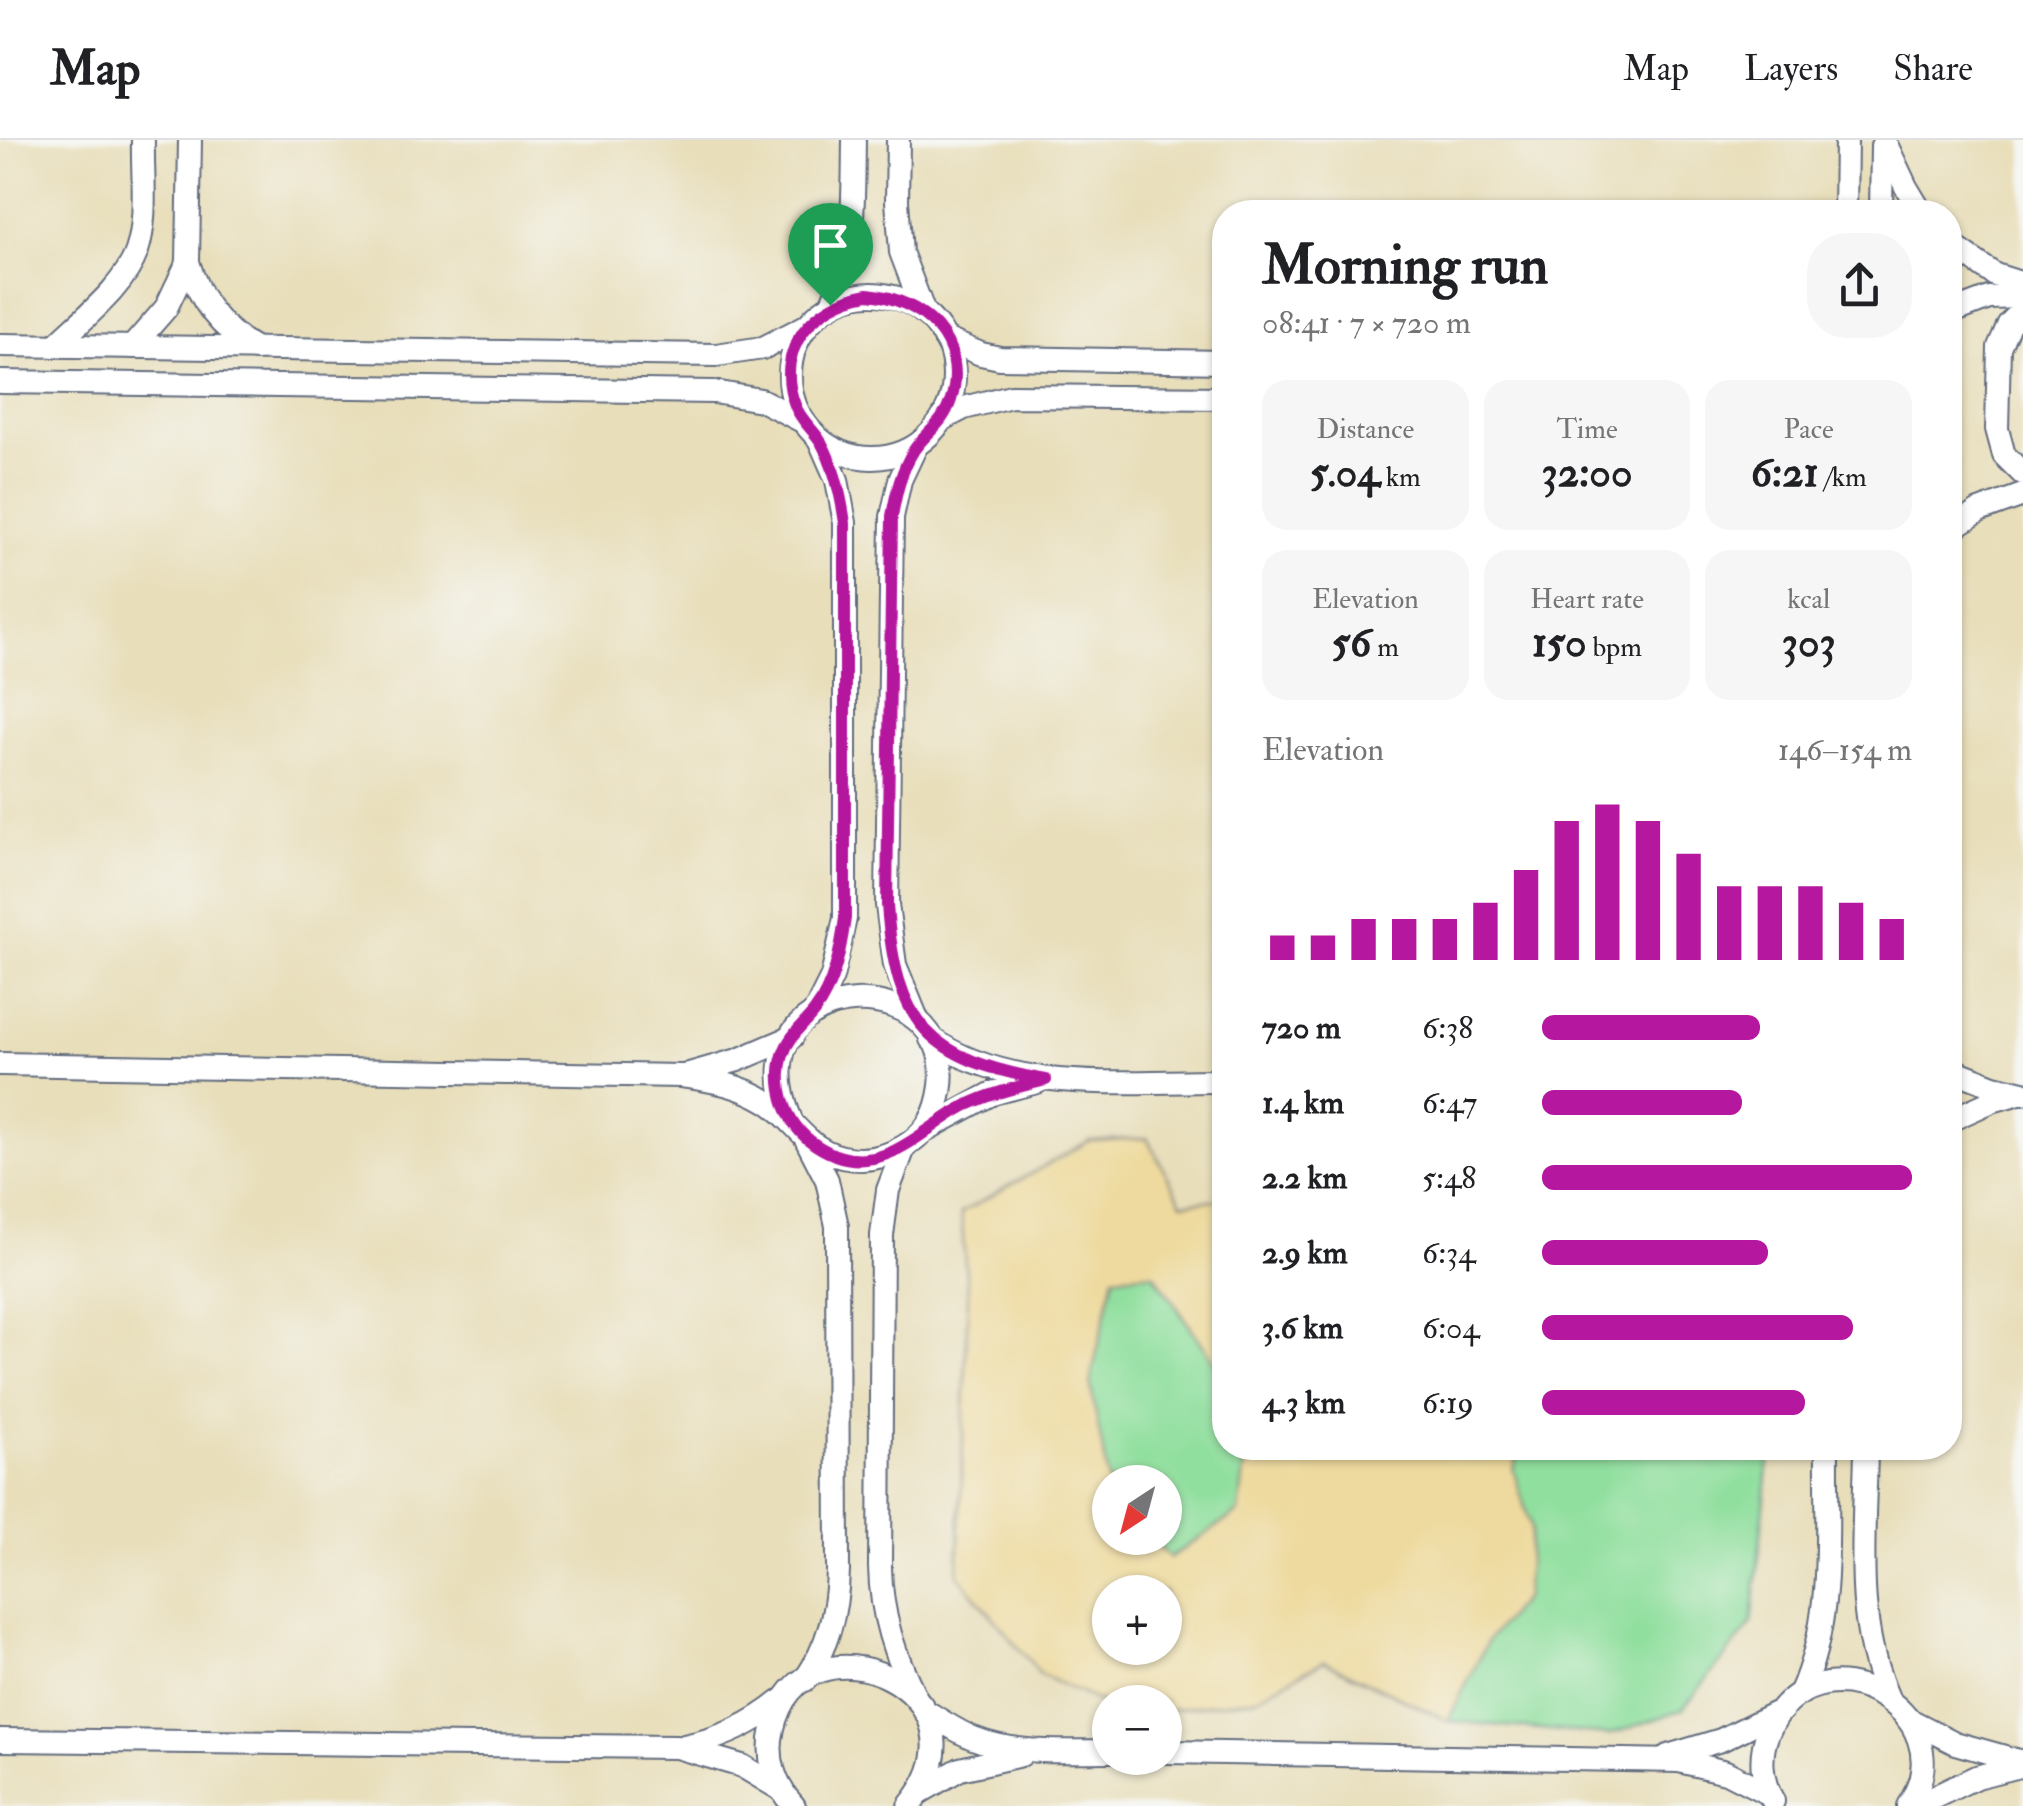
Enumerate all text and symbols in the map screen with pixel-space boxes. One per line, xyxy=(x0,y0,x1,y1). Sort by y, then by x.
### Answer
text: Map xyxy=(50,39,140,99)
text: Map xyxy=(1623,47,1689,91)
text: Layers xyxy=(1744,47,1838,91)
text: Share xyxy=(1893,47,1973,91)
pin xyxy=(788,203,873,306)
icon: arrive xyxy=(803,218,858,273)
text: Morning run xyxy=(1262,231,1548,300)
button: share xyxy=(1807,233,1912,338)
text: 08:41 · 7 × 720 m xyxy=(1262,303,1471,343)
text: Distance xyxy=(1316,412,1414,447)
text: Time xyxy=(1556,412,1618,447)
text: Pace xyxy=(1784,412,1834,447)
text: 5.04 xyxy=(1310,447,1380,499)
text: 32:00 xyxy=(1542,447,1632,499)
text: 6:21 xyxy=(1751,447,1818,499)
text: km xyxy=(1380,460,1421,495)
text: /km xyxy=(1818,460,1867,495)
text: Elevation xyxy=(1312,582,1419,617)
text: Heart rate xyxy=(1530,582,1644,617)
text: kcal xyxy=(1787,582,1830,617)
text: 56 xyxy=(1332,617,1371,669)
text: 150 xyxy=(1532,617,1586,669)
text: 303 xyxy=(1782,617,1836,669)
text: m xyxy=(1371,630,1399,665)
text: bpm xyxy=(1586,630,1642,665)
text: Elevation xyxy=(1262,730,1384,770)
text: 146–154 m xyxy=(1778,730,1912,770)
text: 720 m xyxy=(1262,1008,1341,1048)
text: 6:38 xyxy=(1422,1008,1473,1048)
text: 1.4 km xyxy=(1262,1083,1344,1123)
text: 6:47 xyxy=(1422,1083,1477,1123)
text: 2.2 km xyxy=(1262,1158,1347,1198)
text: 5:48 xyxy=(1422,1158,1476,1198)
text: 2.9 km xyxy=(1262,1233,1348,1273)
text: 6:34 xyxy=(1422,1233,1475,1273)
text: 3.6 km xyxy=(1262,1308,1343,1348)
text: 6:04 xyxy=(1422,1308,1480,1348)
text: 4.3 km xyxy=(1262,1383,1345,1423)
text: 6:19 xyxy=(1422,1383,1474,1423)
north arrow xyxy=(1092,1465,1182,1555)
map controls xyxy=(1092,1465,1182,1775)
button: + xyxy=(1092,1575,1182,1665)
button: − xyxy=(1092,1685,1182,1775)

